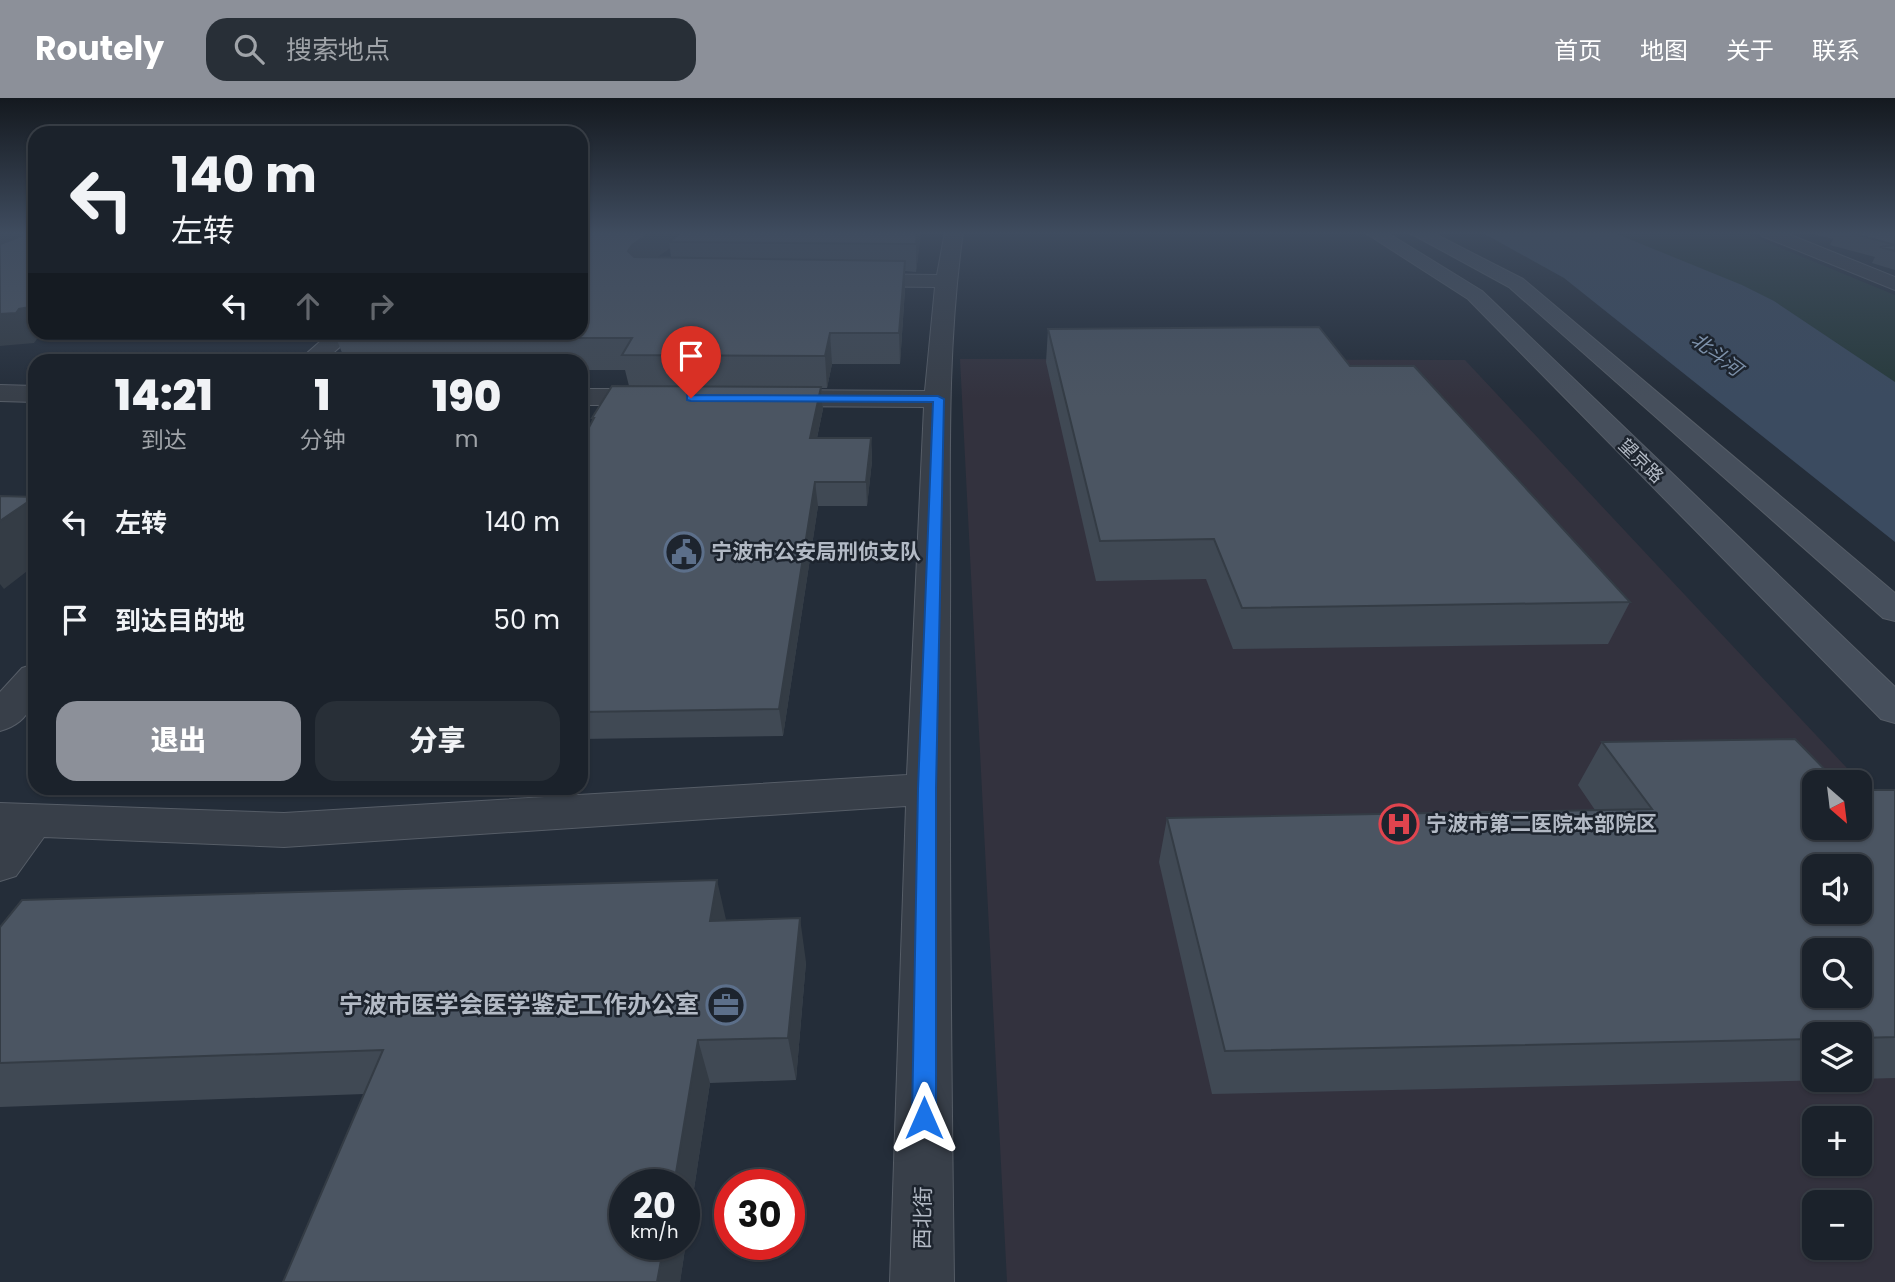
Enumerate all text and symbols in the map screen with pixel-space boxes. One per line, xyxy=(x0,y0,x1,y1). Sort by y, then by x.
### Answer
search box xyxy=(206,18,696,81)
text: Routely xyxy=(35,25,164,72)
icon: search xyxy=(230,30,268,68)
text: 搜索地点 xyxy=(286,32,390,68)
text: 首页 xyxy=(1554,34,1602,67)
text: 地图 xyxy=(1640,34,1688,67)
text: 关于 xyxy=(1726,34,1774,67)
text: 联系 xyxy=(1812,34,1860,67)
text: 140 m xyxy=(171,141,317,209)
icon: left xyxy=(56,154,147,245)
text: 左转 xyxy=(171,208,235,253)
icon: left xyxy=(216,287,254,325)
icon: ahead xyxy=(289,287,327,325)
icon: right xyxy=(362,287,400,325)
pin xyxy=(661,326,721,398)
water label: 北斗河 xyxy=(1686,326,1751,385)
icon: arrive xyxy=(672,337,710,375)
text: 14:21 xyxy=(115,366,213,425)
text: 1 xyxy=(314,366,331,425)
text: 190 xyxy=(432,367,501,426)
text: m xyxy=(455,423,479,455)
text: 到达 xyxy=(141,424,187,456)
text: 分钟 xyxy=(299,424,345,456)
street label: 望京路 xyxy=(1613,433,1669,488)
icon: left xyxy=(56,503,94,541)
text: 140 m xyxy=(485,504,560,540)
text: 左转 xyxy=(115,505,167,541)
public building icon: 宁波市公安局刑侦支队 xyxy=(663,531,705,573)
place label: 宁波市公安局刑侦支队 xyxy=(711,537,921,566)
icon: arrive xyxy=(56,601,94,639)
text: 50 m xyxy=(494,602,560,638)
text: 到达目的地 xyxy=(115,603,245,639)
button: 退出 xyxy=(56,701,301,781)
button: 分享 xyxy=(315,701,560,781)
north arrow xyxy=(1802,770,1872,840)
map controls xyxy=(1802,770,1872,1260)
hospital icon: 宁波市第二医院本部院区 xyxy=(1378,803,1420,845)
place label: 宁波市第二医院本部院区 xyxy=(1426,809,1657,838)
button: sound xyxy=(1802,854,1872,924)
button: search xyxy=(1802,938,1872,1008)
office icon: 宁波市医学会医学鉴定工作办公室 xyxy=(705,984,747,1026)
place label: 宁波市医学会医学鉴定工作办公室 xyxy=(339,988,699,1021)
button: layers xyxy=(1802,1022,1872,1092)
position arrow xyxy=(887,1081,961,1155)
button: + xyxy=(1802,1106,1872,1176)
speed limit sign: 30 xyxy=(714,1169,805,1260)
text: 20 xyxy=(633,1181,676,1230)
street label: 西北街 xyxy=(907,1186,938,1250)
button: − xyxy=(1802,1190,1872,1260)
text: km/h xyxy=(631,1219,678,1244)

